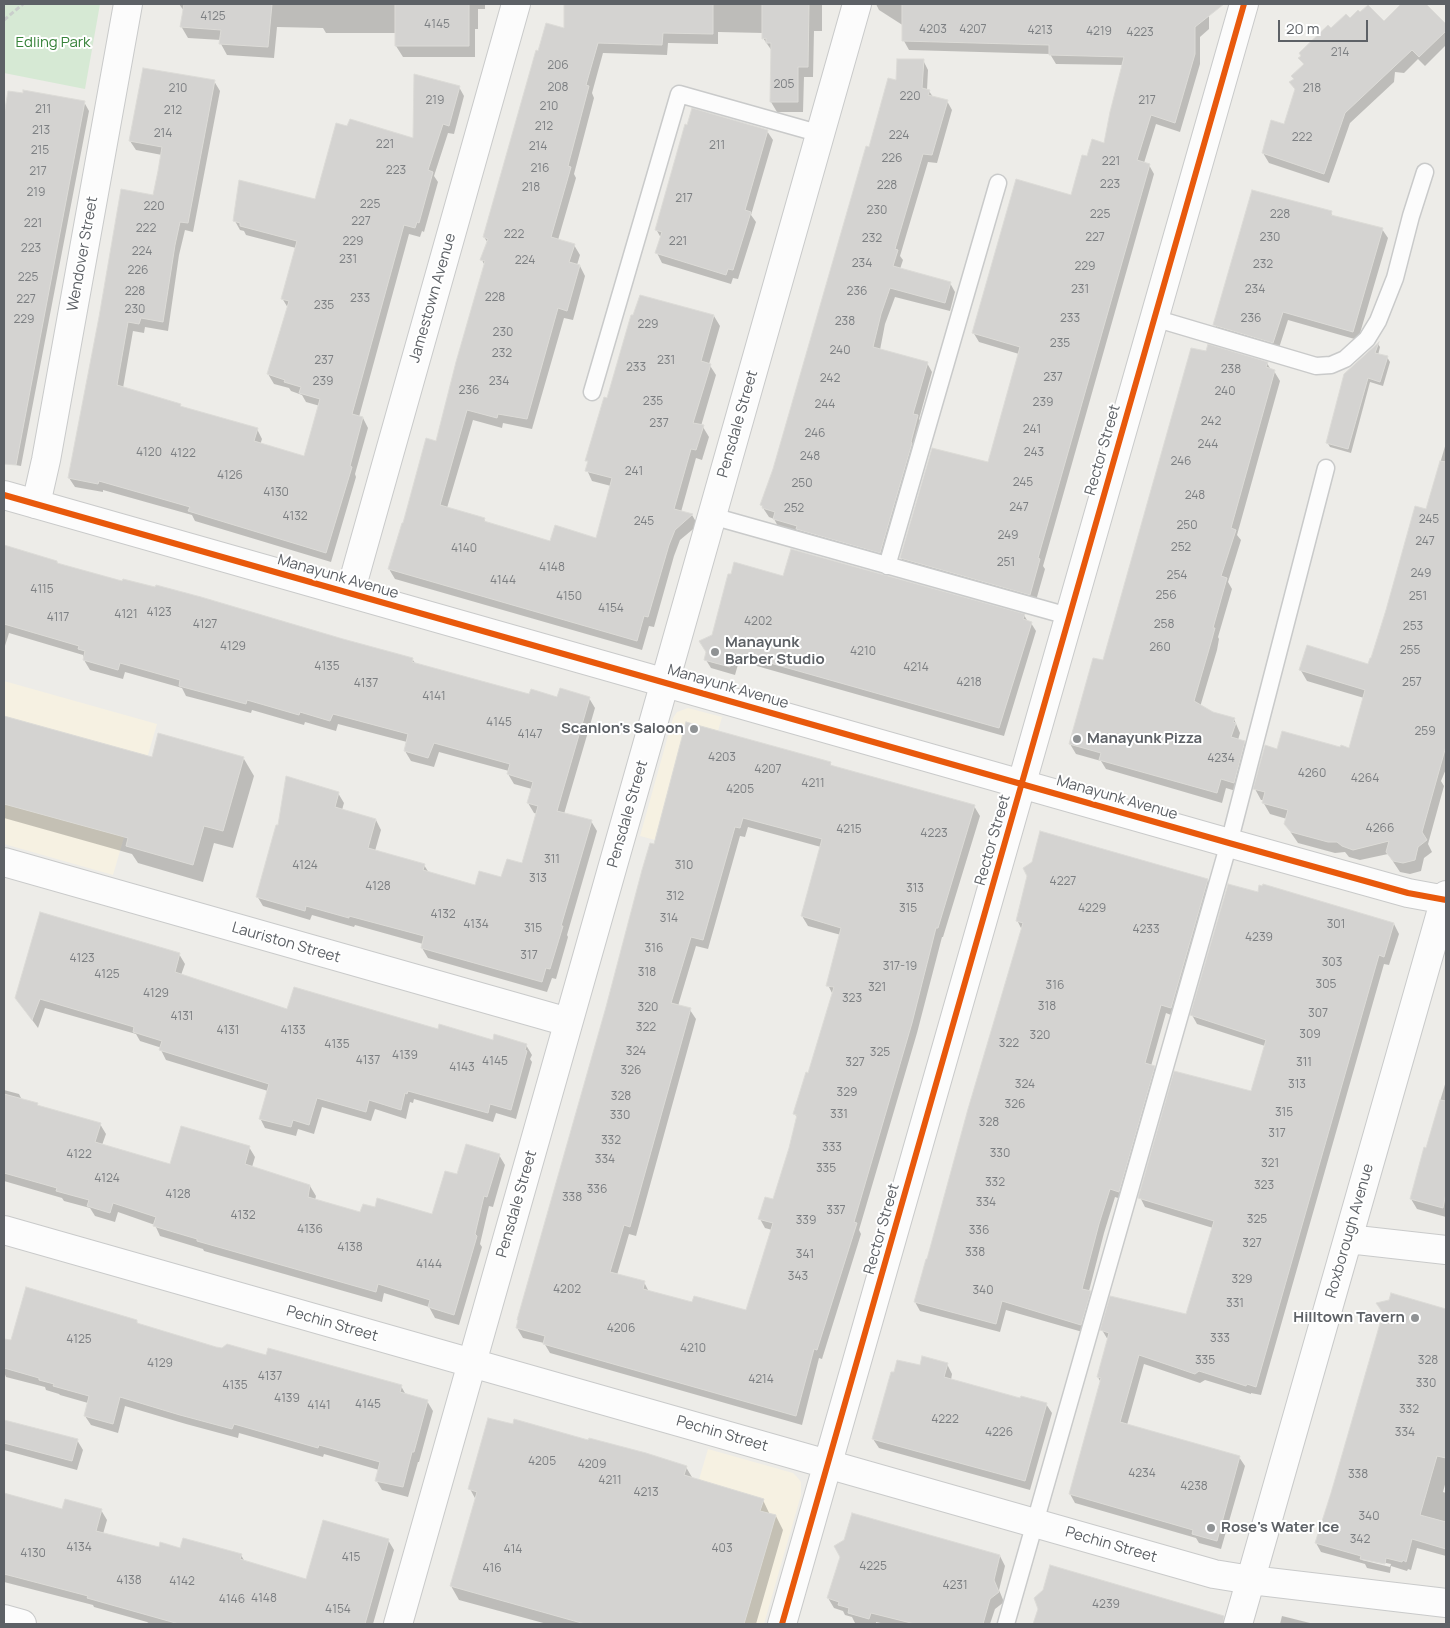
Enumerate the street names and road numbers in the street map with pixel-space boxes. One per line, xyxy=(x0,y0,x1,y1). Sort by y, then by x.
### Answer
street label: Wendover Street xyxy=(64,195,102,313)
street label: Jamestown Avenue xyxy=(406,231,460,365)
street label: Pensdale Street xyxy=(714,368,762,480)
street label: Rector Street xyxy=(1081,403,1125,497)
street label: Manayunk Avenue xyxy=(275,551,401,603)
street label: Manayunk Avenue xyxy=(665,661,791,713)
street label: Pensdale Street xyxy=(604,758,652,870)
street label: Manayunk Avenue xyxy=(1054,772,1180,824)
street label: Rector Street xyxy=(971,793,1015,887)
street label: Lauriston Street xyxy=(230,919,342,967)
street label: Pensdale Street xyxy=(493,1148,541,1260)
street label: Roxborough Avenue xyxy=(1322,1162,1378,1300)
street label: Rector Street xyxy=(860,1182,904,1276)
street label: Pechin Street xyxy=(284,1302,380,1346)
street label: Pechin Street xyxy=(674,1412,770,1456)
street label: Pechin Street xyxy=(1063,1523,1159,1567)

